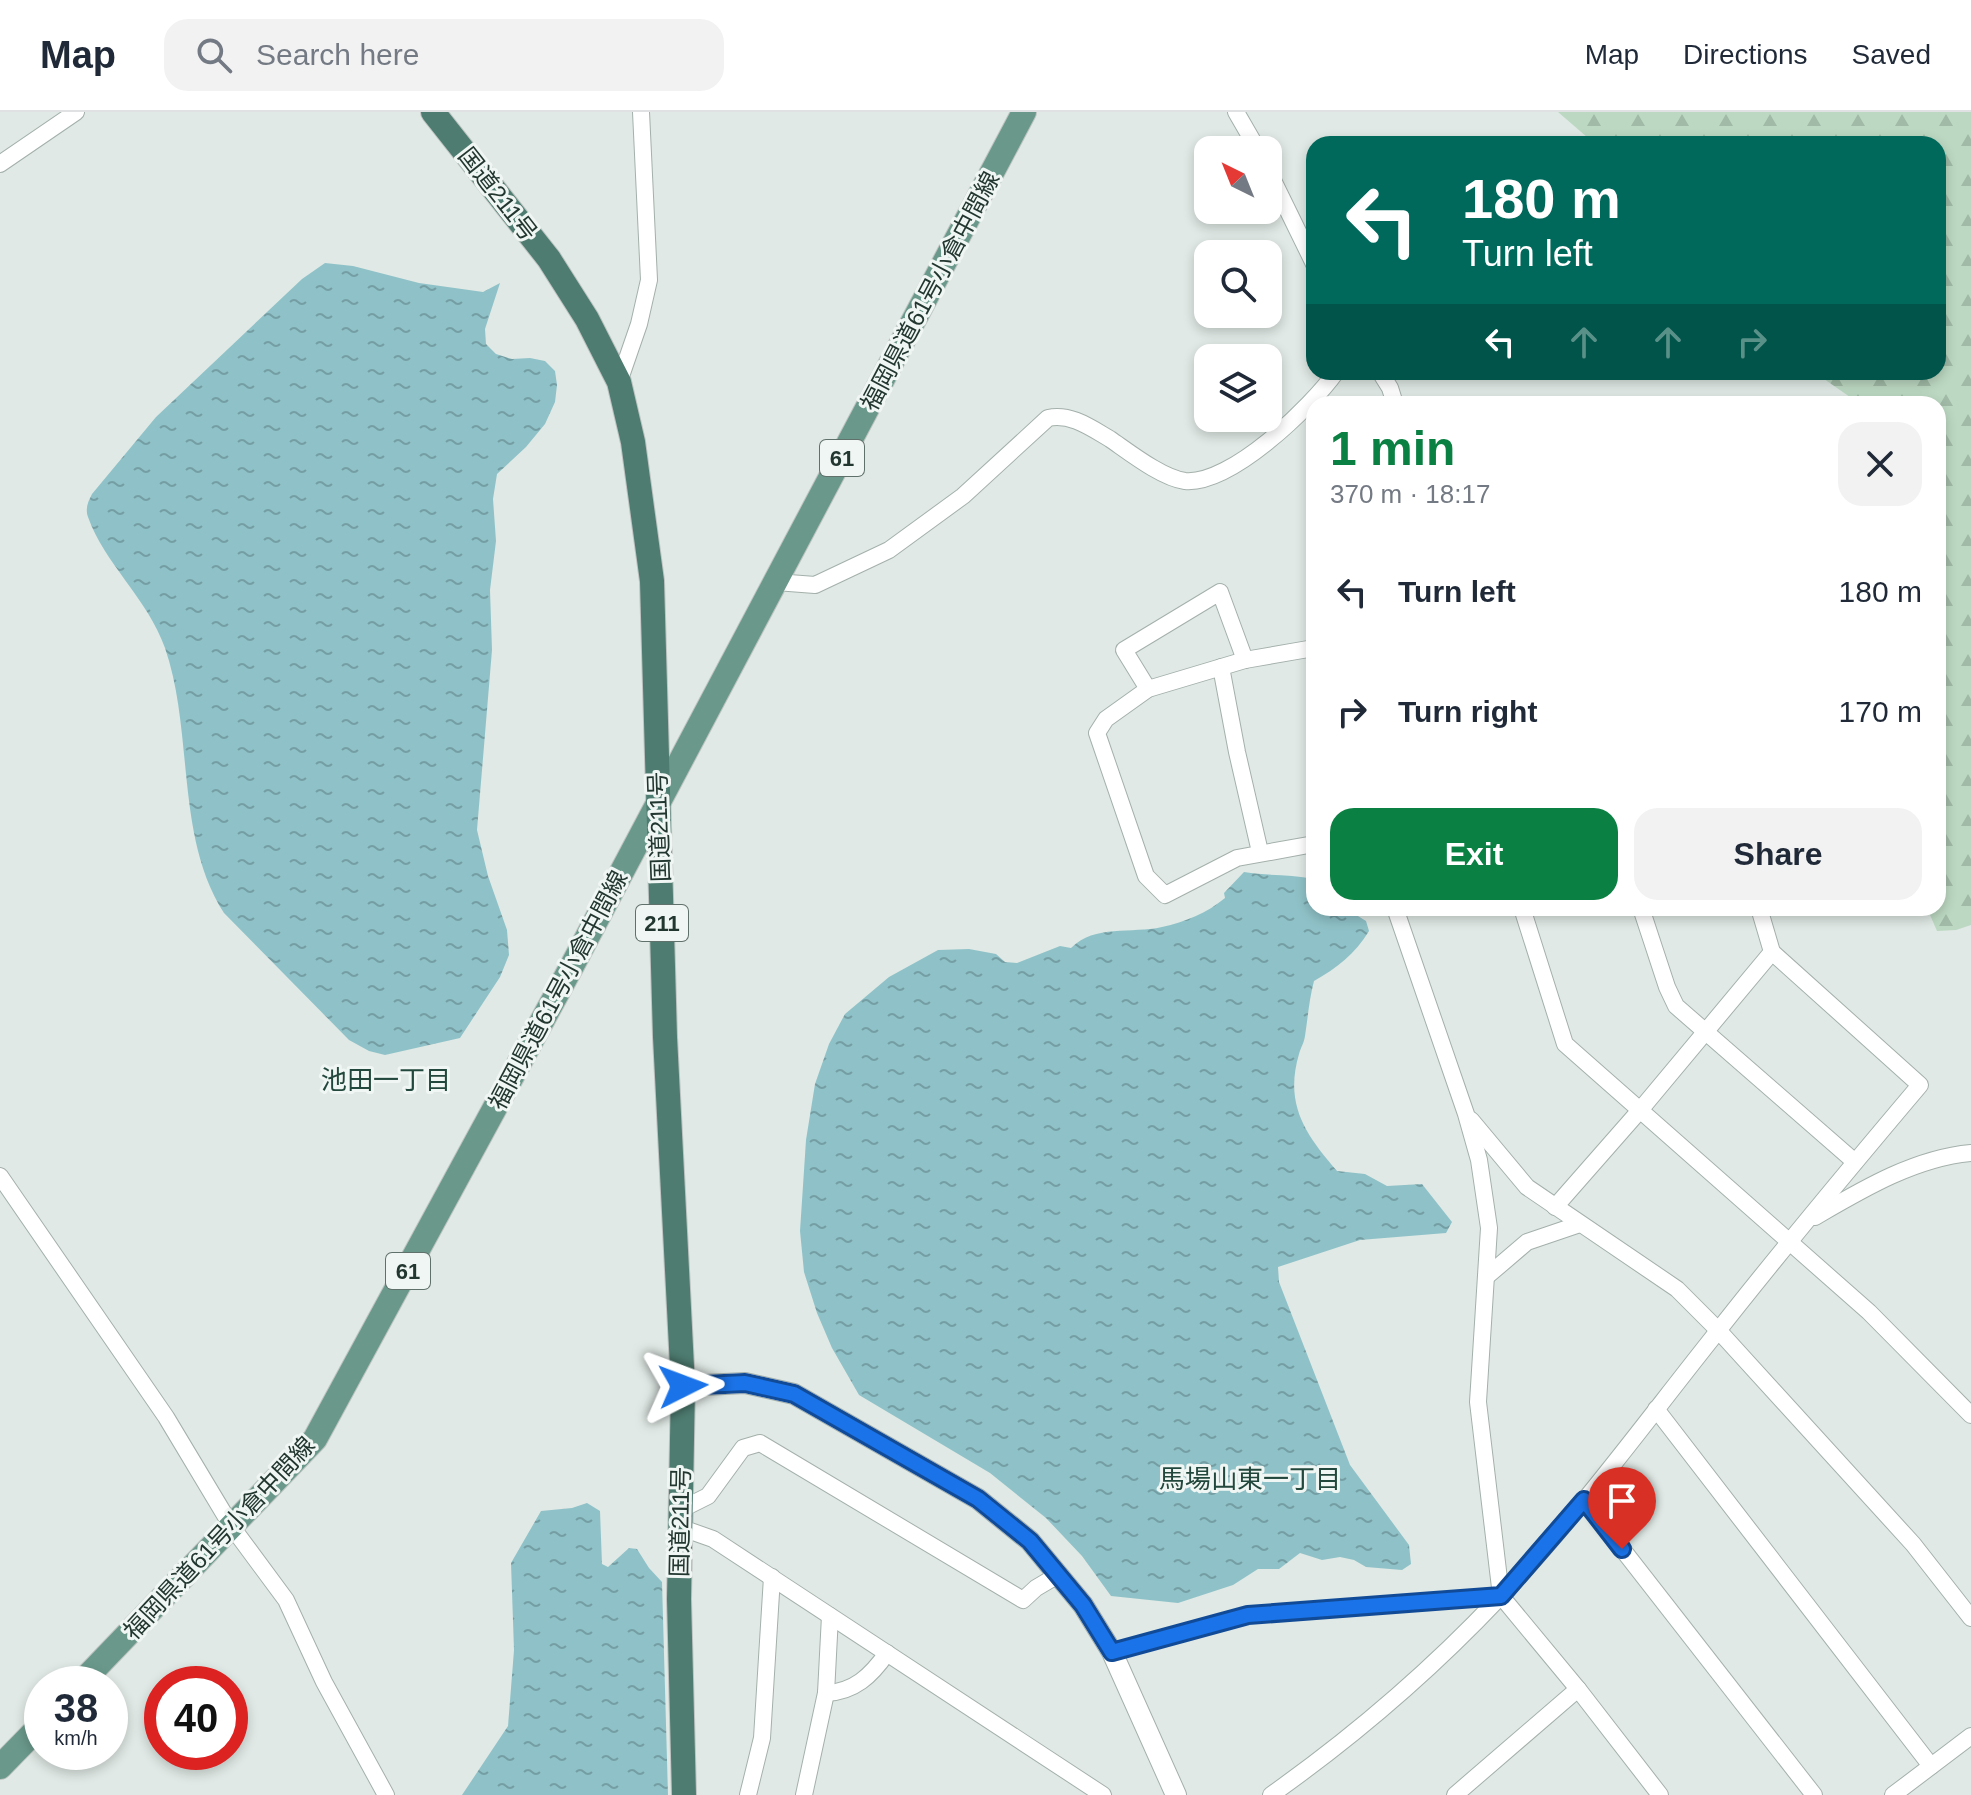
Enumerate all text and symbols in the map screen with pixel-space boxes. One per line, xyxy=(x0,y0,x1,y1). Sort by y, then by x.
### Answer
search box xyxy=(164,19,724,91)
icon: search xyxy=(192,33,236,77)
text: Map xyxy=(40,34,116,76)
text: Search here xyxy=(256,38,419,71)
text: Map xyxy=(1585,39,1639,70)
text: Directions xyxy=(1683,39,1808,70)
text: Saved xyxy=(1852,39,1931,70)
north arrow xyxy=(1194,136,1282,224)
map controls xyxy=(1194,136,1282,432)
street label: 国道211号 xyxy=(453,142,543,246)
street label: 福岡県道61号小倉中間線 xyxy=(855,167,1005,415)
text: 180 m xyxy=(1462,167,1621,230)
icon: left xyxy=(1330,168,1434,272)
text: Turn left xyxy=(1462,233,1593,274)
button: search xyxy=(1194,240,1282,328)
icon: left xyxy=(1478,320,1522,364)
icon: ahead xyxy=(1562,320,1606,364)
icon: ahead xyxy=(1646,320,1690,364)
icon: right xyxy=(1730,320,1774,364)
button: layers xyxy=(1194,344,1282,432)
text: 1 min xyxy=(1330,422,1455,475)
button: close xyxy=(1838,422,1922,506)
road number: 61 xyxy=(820,440,864,476)
text: 370 m · 18:17 xyxy=(1330,479,1490,509)
icon: left xyxy=(1330,570,1374,614)
text: Turn left xyxy=(1398,575,1516,608)
text: 180 m xyxy=(1839,575,1922,608)
icon: right xyxy=(1330,690,1374,734)
text: Turn right xyxy=(1398,695,1537,728)
text: 170 m xyxy=(1839,695,1922,728)
street label: 国道211号 xyxy=(644,771,674,883)
button: Exit xyxy=(1330,808,1618,900)
button: Share xyxy=(1634,808,1922,900)
street label: 福岡県道61号小倉中間線 xyxy=(483,866,633,1114)
road number: 211 xyxy=(636,905,688,941)
district label: 池田一丁目 xyxy=(321,1065,451,1095)
road number: 61 xyxy=(386,1253,430,1289)
position arrow xyxy=(641,1344,725,1428)
street label: 福岡県道61号小倉中間線 xyxy=(118,1431,320,1645)
district label: 馬場山東一丁目 xyxy=(1159,1464,1341,1494)
street label: 国道211号 xyxy=(666,1467,694,1577)
pin xyxy=(1588,1467,1656,1549)
icon: arrive xyxy=(1600,1479,1644,1523)
speed limit sign: 40 xyxy=(144,1666,248,1770)
text: 38 xyxy=(54,1686,98,1730)
text: km/h xyxy=(54,1727,98,1749)

